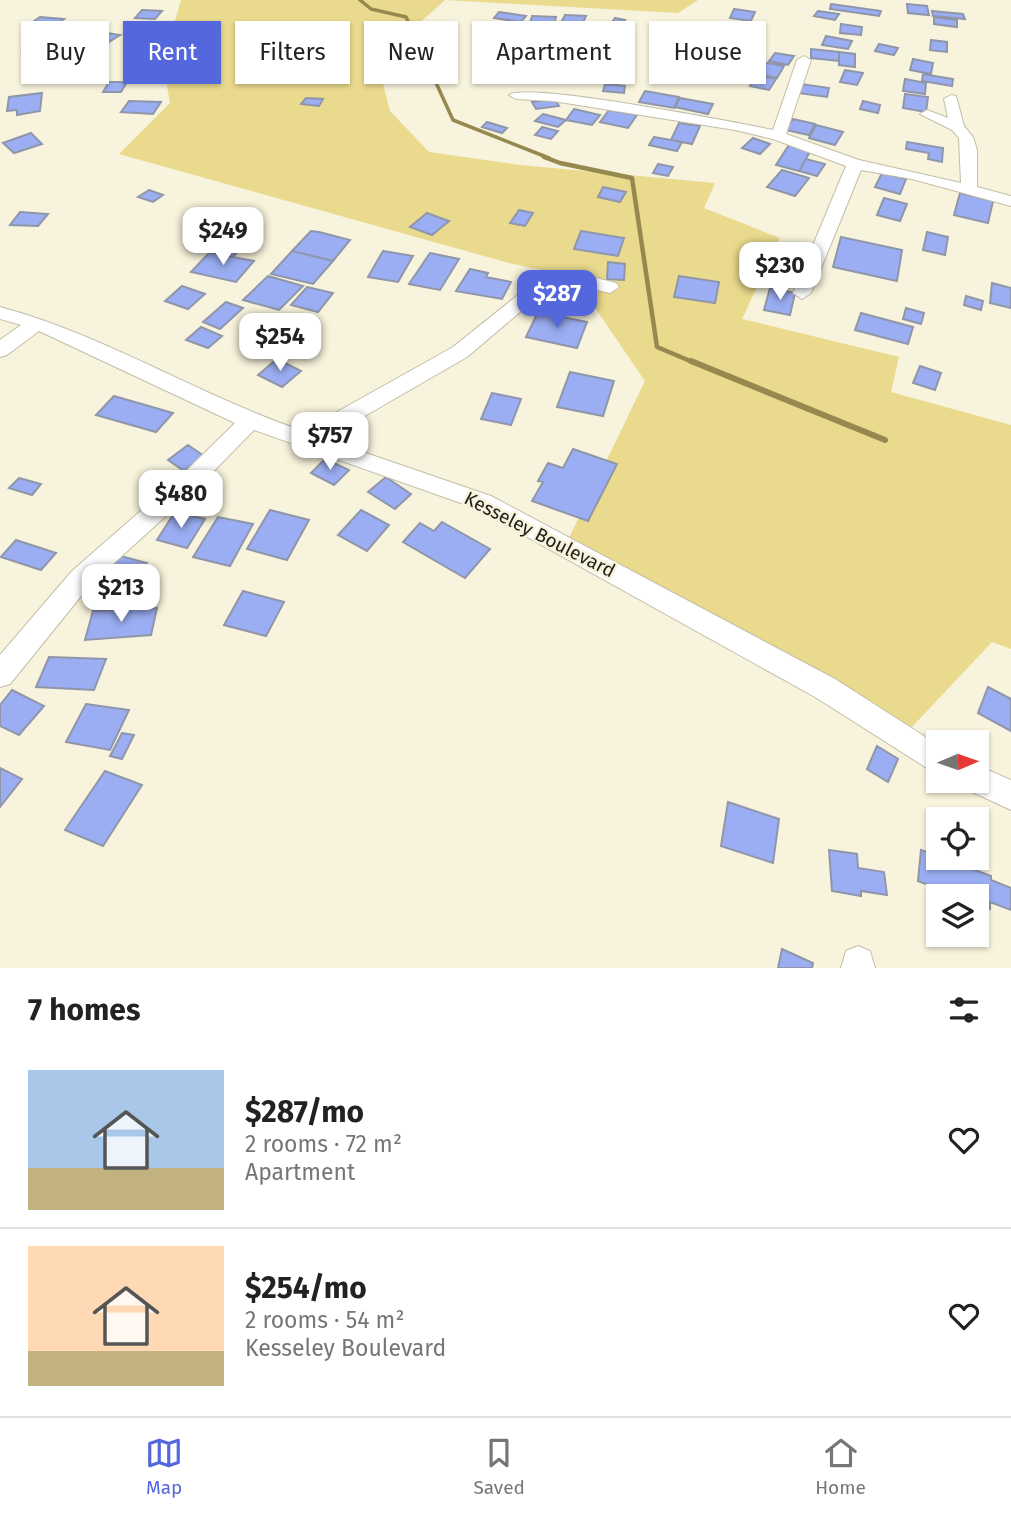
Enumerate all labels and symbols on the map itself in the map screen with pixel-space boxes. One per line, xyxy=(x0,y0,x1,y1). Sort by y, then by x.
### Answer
pin: $249 xyxy=(182,208,264,267)
pin: $230 xyxy=(739,243,821,302)
pin: $287 xyxy=(516,270,598,330)
pin: $254 xyxy=(239,314,321,373)
pin: $757 xyxy=(289,412,371,472)
pin: $480 xyxy=(140,470,222,530)
street label: Kesseley Boulevard xyxy=(460,486,619,582)
pin: $213 xyxy=(80,564,162,624)
north arrow xyxy=(926,730,989,793)

